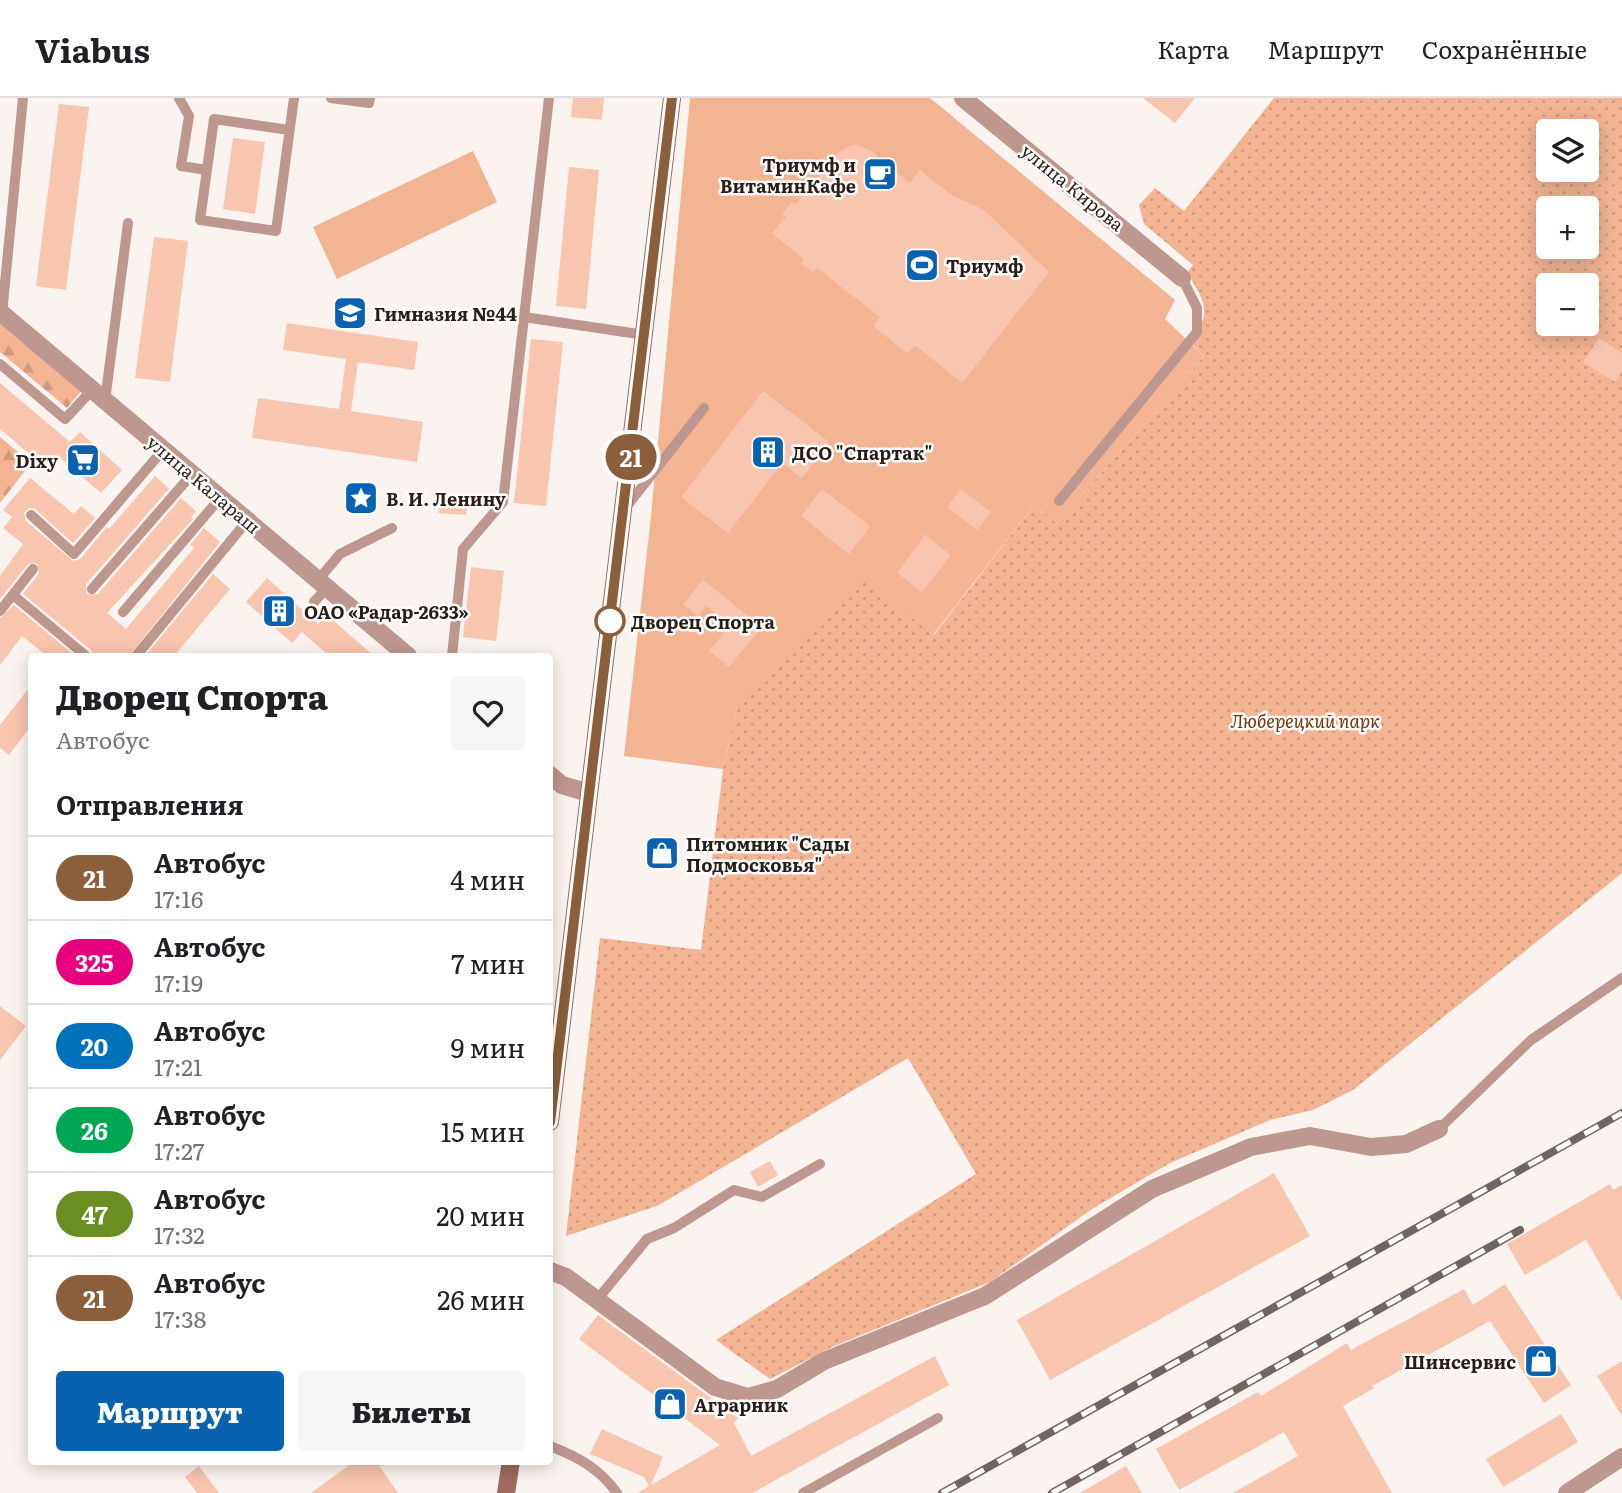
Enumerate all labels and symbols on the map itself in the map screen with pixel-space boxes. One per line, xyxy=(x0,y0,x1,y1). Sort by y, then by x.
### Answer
street label: улица Кирова xyxy=(1016,137,1131,237)
place label: Триумф и ВитаминКафе xyxy=(720,151,856,199)
cafe icon: Триумф и ВитаминКафе xyxy=(861,155,899,193)
sports icon: Триумф xyxy=(903,246,941,284)
place label: Триумф xyxy=(946,252,1023,279)
school or university icon: Гимназия №44 xyxy=(331,294,369,332)
place label: Гимназия №44 xyxy=(374,300,517,327)
street label: улица Калараш xyxy=(141,428,267,540)
building icon: ДСО "Спартак" xyxy=(749,433,787,471)
line badge: 21 xyxy=(600,434,662,480)
place label: ДСО "Спартак" xyxy=(792,439,932,466)
supermarket icon: Dixy xyxy=(64,441,102,479)
place label: Dixy xyxy=(16,447,58,474)
place icon: В. И. Ленину xyxy=(342,479,380,517)
place label: В. И. Ленину xyxy=(386,485,506,512)
building icon: ОАО «Радар-2633» xyxy=(260,592,298,630)
place label: ОАО «Радар-2633» xyxy=(304,598,469,625)
marker: Дворец Спорта xyxy=(595,606,625,636)
place label: Дворец Спорта xyxy=(631,608,775,635)
park label: Люберецкий парк xyxy=(1230,707,1380,734)
place label: Питомник "Сады Подмосковья" xyxy=(686,830,850,878)
shop icon: Питомник "Сады Подмосковья" xyxy=(643,834,681,872)
shop icon: Шинсервис xyxy=(1522,1342,1560,1380)
place label: Шинсервис xyxy=(1404,1348,1516,1375)
shop icon: Аграрник xyxy=(651,1385,689,1423)
place label: Аграрник xyxy=(694,1391,789,1418)

